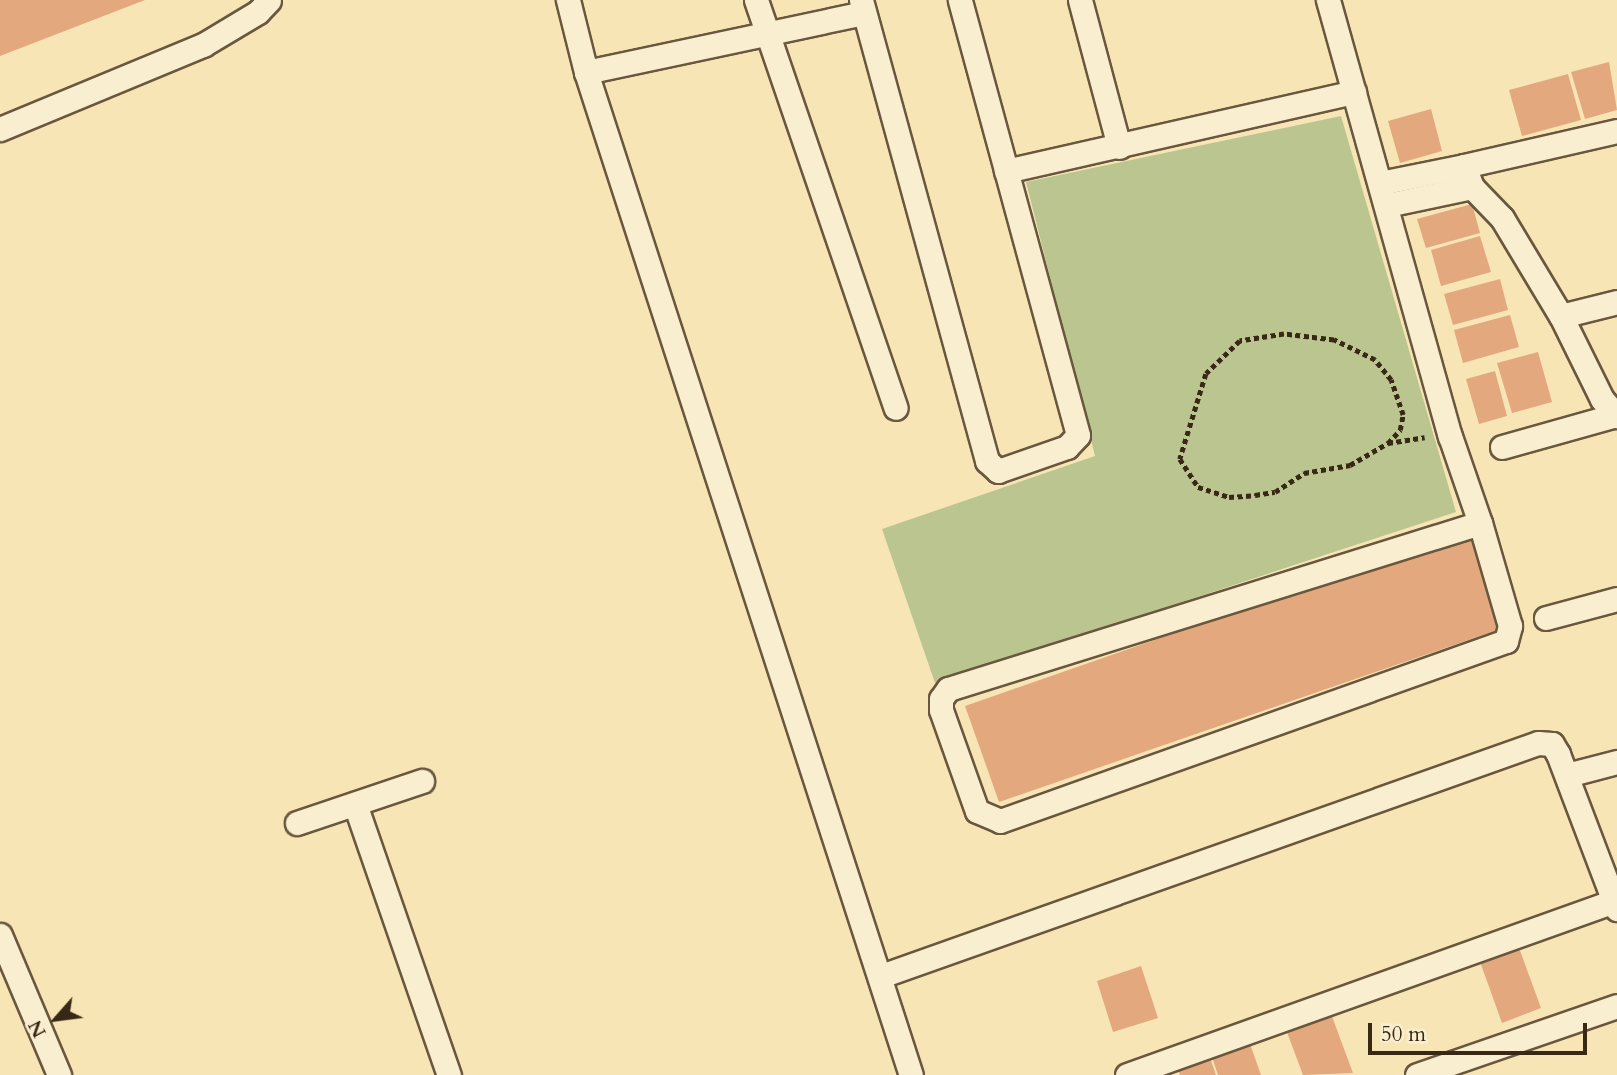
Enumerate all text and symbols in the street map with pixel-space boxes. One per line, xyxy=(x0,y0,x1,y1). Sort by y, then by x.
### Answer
north arrow xyxy=(21,984,91,1054)
scale bar xyxy=(1372,1009,1591,1052)
text: N xyxy=(22,1015,53,1042)
text: 50 m xyxy=(1381,1020,1426,1049)

